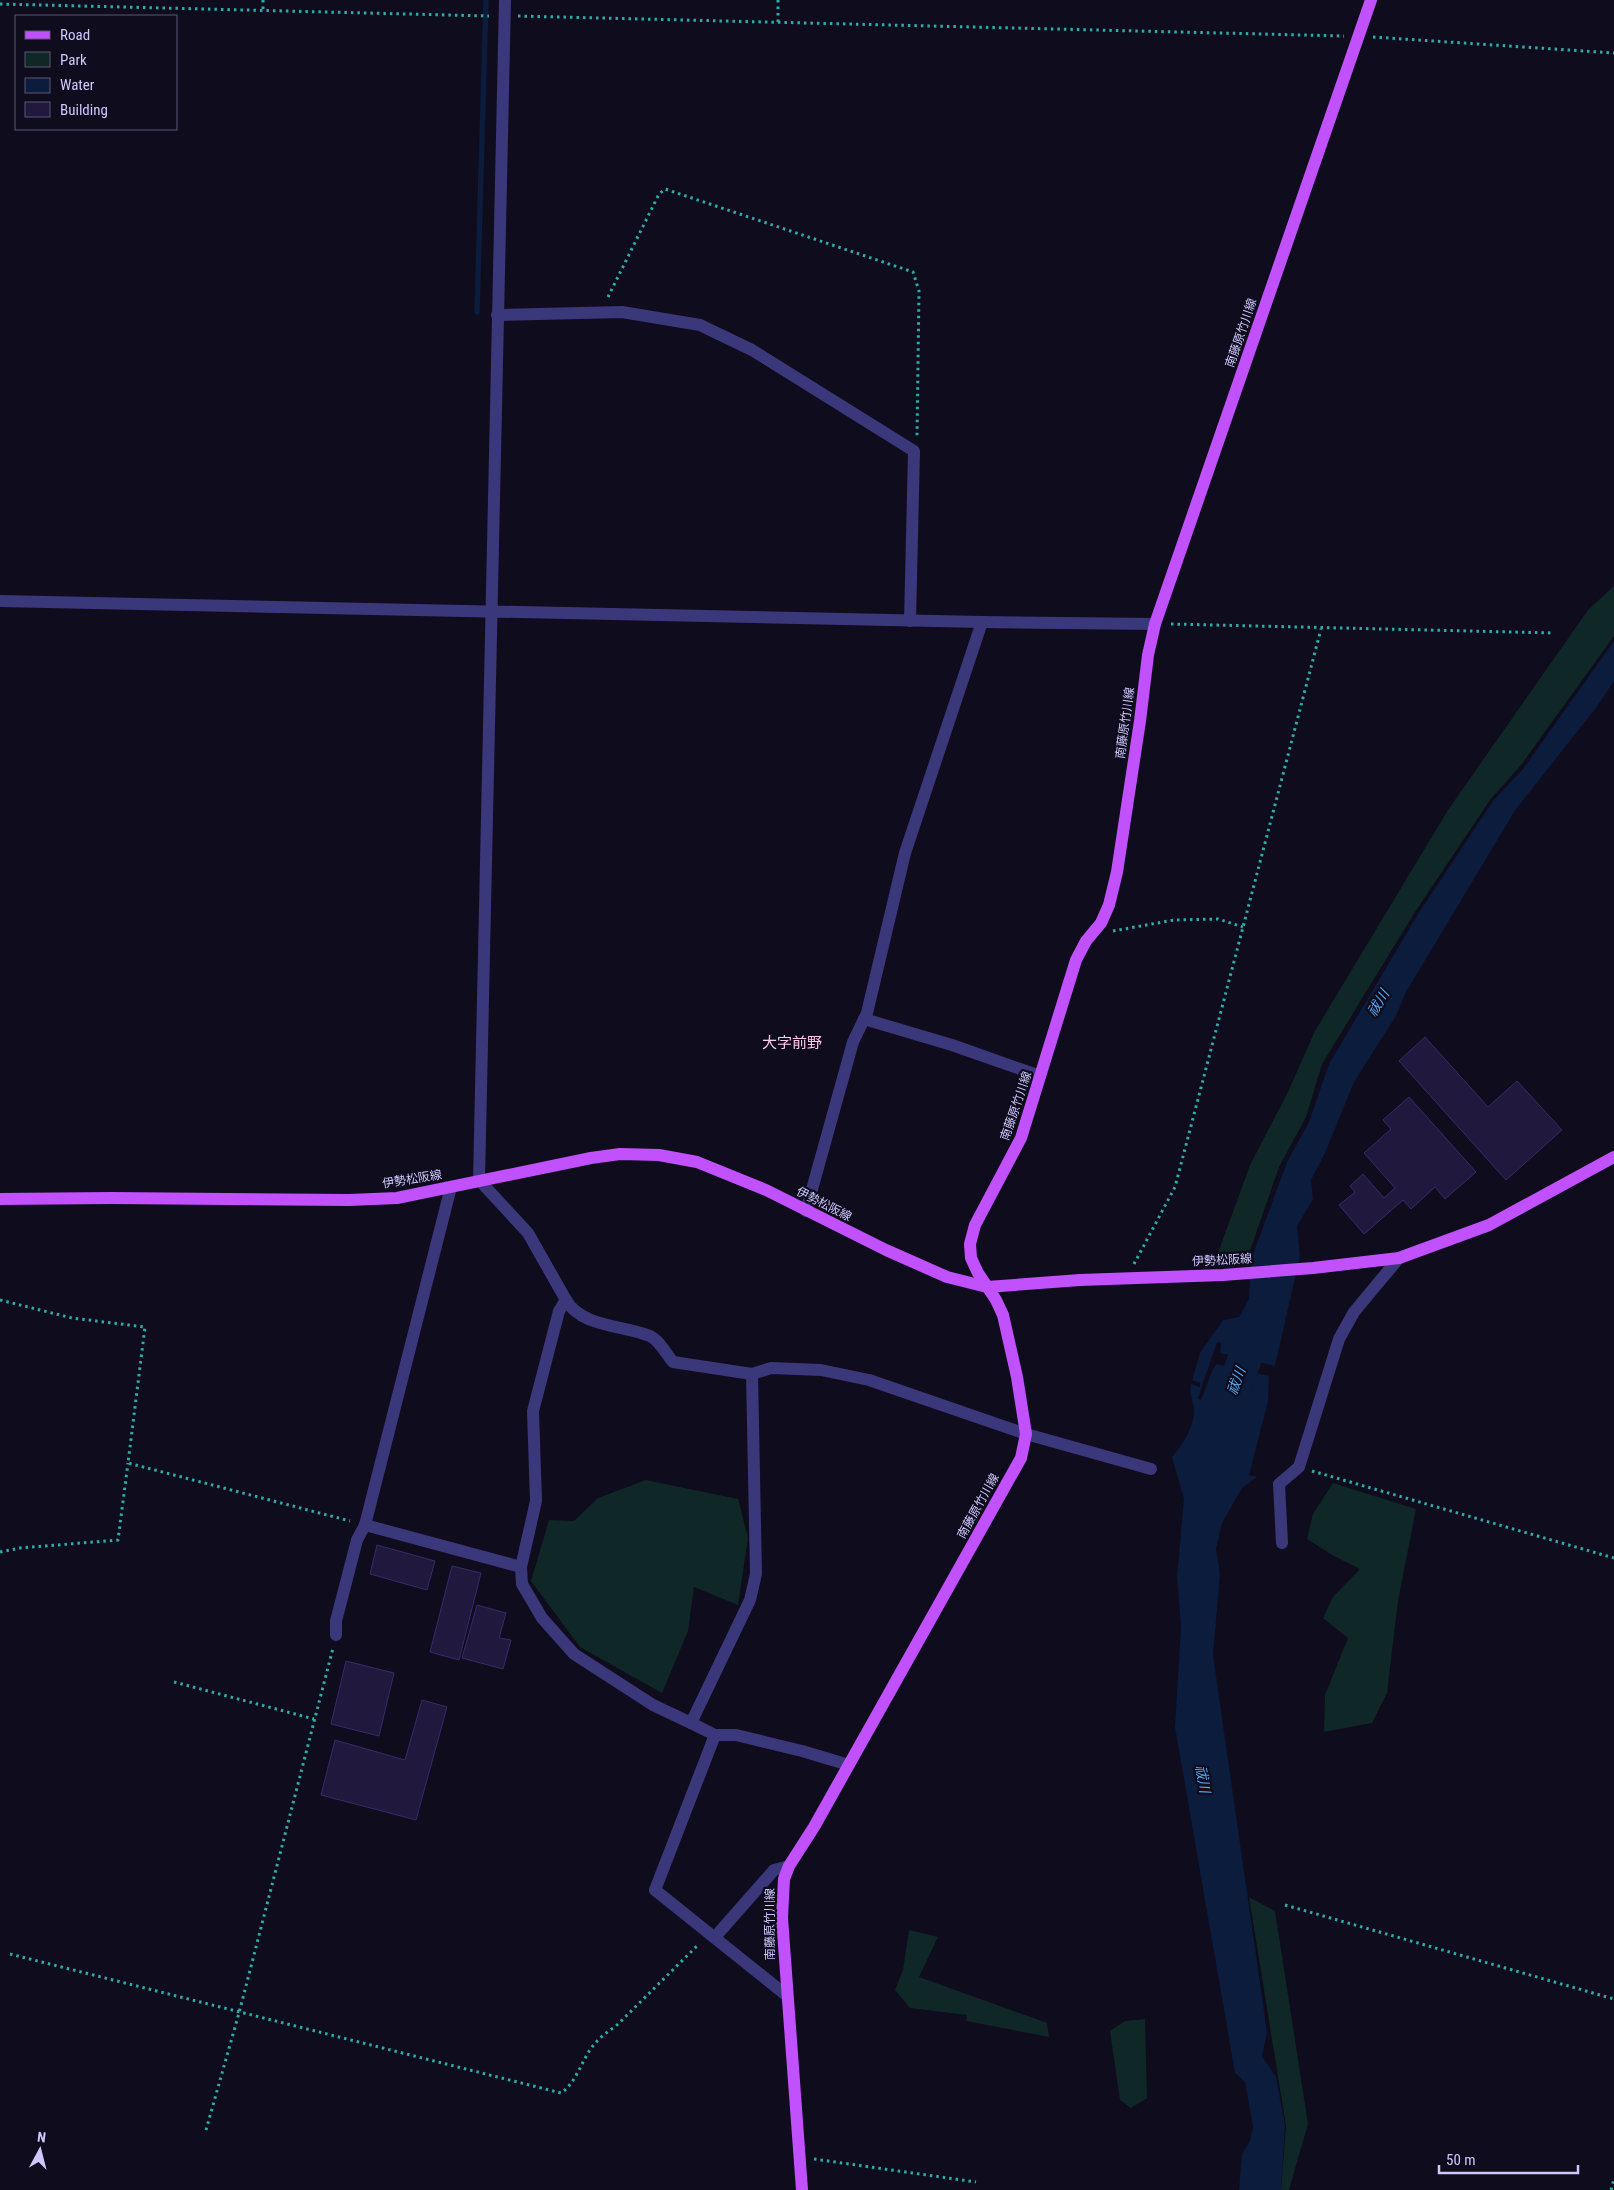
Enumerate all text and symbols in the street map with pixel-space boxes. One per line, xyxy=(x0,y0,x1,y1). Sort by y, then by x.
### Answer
legend xyxy=(15,15,178,130)
text: Road xyxy=(60,26,90,44)
text: Park xyxy=(60,51,87,69)
text: Water xyxy=(60,76,95,94)
text: Building xyxy=(60,101,108,119)
street label: 南藤原竹川線 xyxy=(1223,297,1259,369)
street label: 南藤原竹川線 xyxy=(1113,686,1137,760)
water label: 祓川 xyxy=(1364,985,1393,1019)
district label: 大字前野 xyxy=(762,1034,822,1052)
street label: 南藤原竹川線 xyxy=(998,1070,1034,1142)
street label: 伊勢松阪線 xyxy=(381,1167,443,1191)
street label: 伊勢松阪線 xyxy=(794,1184,854,1224)
street label: 伊勢松阪線 xyxy=(1192,1251,1252,1269)
water label: 祓川 xyxy=(1224,1363,1249,1397)
street label: 南藤原竹川線 xyxy=(954,1471,1002,1541)
water label: 祓川 xyxy=(1192,1764,1214,1796)
street label: 南藤原竹川線 xyxy=(763,1888,777,1960)
north arrow xyxy=(15,2125,65,2175)
text: N xyxy=(36,2129,47,2146)
scale bar xyxy=(1439,2142,1578,2174)
text: 50 m xyxy=(1446,2151,1476,2169)

